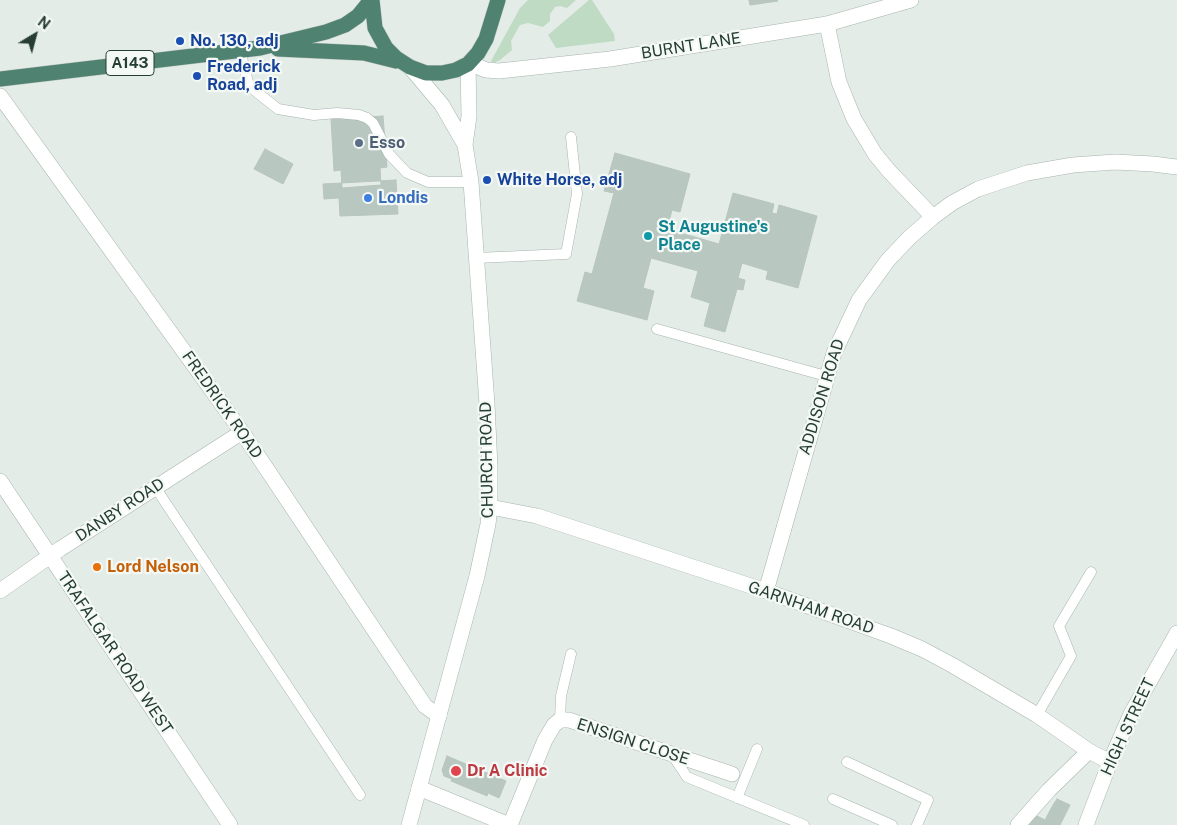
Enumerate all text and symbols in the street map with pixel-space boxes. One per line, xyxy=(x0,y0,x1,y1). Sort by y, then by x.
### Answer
north arrow xyxy=(10,10,60,60)
text: N xyxy=(35,13,53,33)
street label: BURNT LANE xyxy=(640,29,742,63)
place label: No. 130, adj xyxy=(190,31,279,51)
marker: No. 130, adj xyxy=(174,35,186,47)
road number: A143 xyxy=(106,50,154,76)
place label: Frederick Road, adj xyxy=(207,57,280,95)
marker: Frederick Road, adj xyxy=(191,70,203,82)
place label: Esso xyxy=(369,133,405,153)
marker: Esso xyxy=(353,137,365,149)
place label: White Horse, adj xyxy=(497,170,622,190)
marker: White Horse, adj xyxy=(481,174,493,186)
place label: Londis xyxy=(378,188,428,208)
marker: Londis xyxy=(362,192,374,204)
place label: St Augustine's Place xyxy=(658,217,768,255)
marker: St Augustine's Place xyxy=(642,230,654,242)
street label: ADDISON ROAD xyxy=(795,337,849,457)
street label: FREDRICK ROAD xyxy=(178,348,266,462)
street label: CHURCH ROAD xyxy=(476,402,498,518)
street label: DANBY ROAD xyxy=(72,474,168,546)
place label: Lord Nelson xyxy=(107,557,199,577)
marker: Lord Nelson xyxy=(91,561,103,573)
street label: TRAFALGAR ROAD WEST xyxy=(53,568,177,738)
street label: GARNHAM ROAD xyxy=(745,577,877,639)
street label: HIGH STREET xyxy=(1097,675,1159,779)
street label: ENSIGN CLOSE xyxy=(574,715,692,769)
place label: Dr A Clinic xyxy=(467,761,547,781)
marker: Dr A Clinic xyxy=(449,764,463,778)

